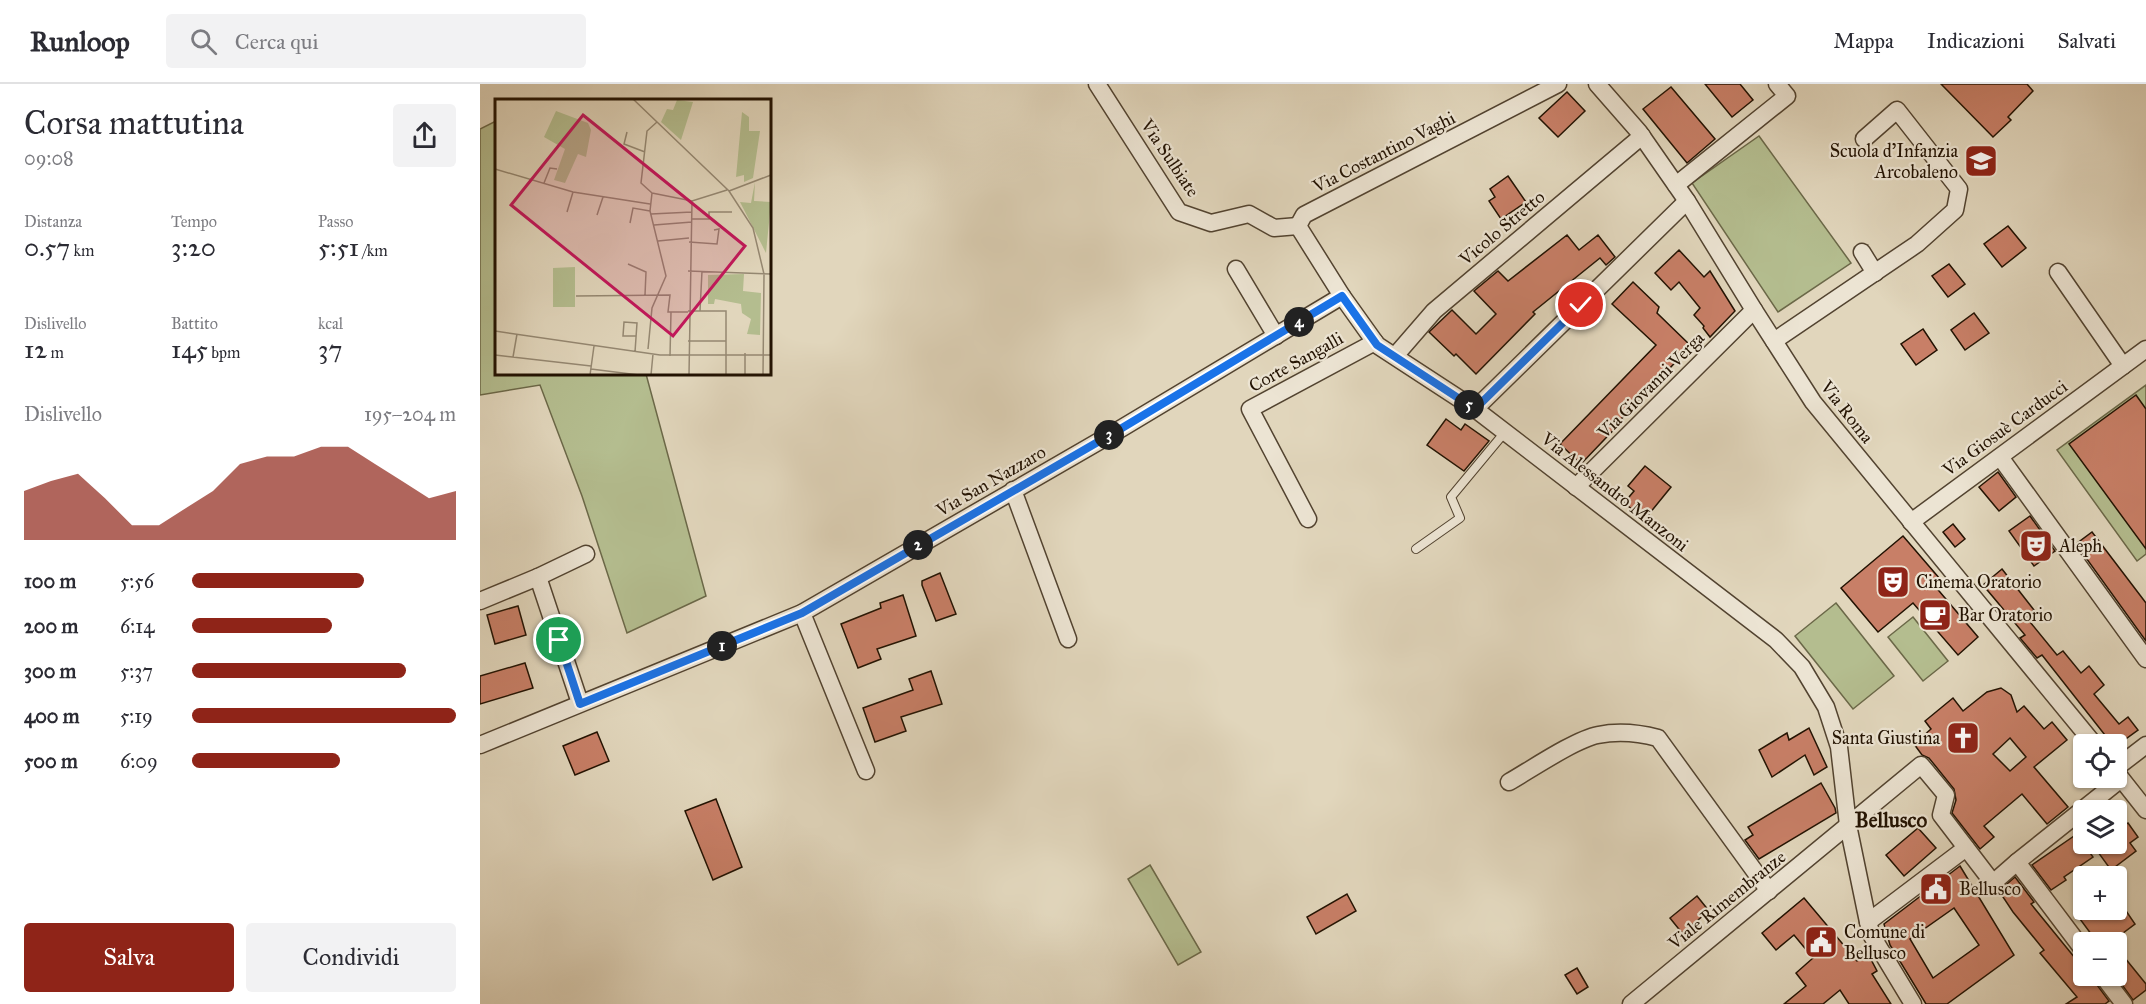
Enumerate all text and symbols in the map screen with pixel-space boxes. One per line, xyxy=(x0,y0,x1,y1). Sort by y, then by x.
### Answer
search box xyxy=(166,14,586,68)
text: Runloop xyxy=(30,24,130,59)
icon: search xyxy=(187,25,220,58)
text: Cerca qui xyxy=(235,28,319,55)
text: Mappa xyxy=(1834,28,1894,54)
text: Indicazioni xyxy=(1927,28,2025,54)
text: Salvati xyxy=(2058,28,2116,54)
inset map xyxy=(495,99,771,375)
text: Corsa mattutina xyxy=(24,103,244,143)
button: share xyxy=(393,104,456,167)
street label: Via Costantino Vaghi xyxy=(1308,107,1459,199)
street label: Via Sulbiate xyxy=(1135,114,1204,201)
place label: Scuola d'Infanzia Arcobaleno xyxy=(1830,140,1958,183)
school or university icon: Scuola d'Infanzia Arcobaleno xyxy=(1963,143,1999,179)
text: 09:08 xyxy=(24,146,74,170)
street label: Vicolo Stretto xyxy=(1454,186,1549,271)
text: Distanza xyxy=(24,212,82,231)
text: Tempo xyxy=(171,212,217,231)
text: Passo xyxy=(318,212,353,231)
text: 0.57 xyxy=(24,231,70,263)
text: 3:20 xyxy=(171,231,216,263)
text: 5:51 xyxy=(318,231,359,263)
text: km xyxy=(70,241,94,260)
text: /km xyxy=(359,241,388,260)
pin xyxy=(1555,279,1606,330)
icon: check xyxy=(1564,288,1597,321)
pin: 4 xyxy=(1284,307,1314,337)
text: 4 xyxy=(1295,312,1303,331)
text: Dislivello xyxy=(24,314,86,333)
text: Battito xyxy=(171,314,218,333)
text: kcal xyxy=(318,314,343,333)
street label: Corte Sangalli xyxy=(1245,327,1347,398)
street label: Via Giovanni Verga xyxy=(1592,327,1710,444)
text: 12 xyxy=(24,333,47,365)
text: 145 xyxy=(171,333,208,365)
text: 37 xyxy=(318,333,342,365)
text: m xyxy=(47,343,64,362)
text: bpm xyxy=(208,343,240,362)
street label: Via Giosuè Carducci xyxy=(1937,375,2072,481)
street label: Via Roma xyxy=(1815,376,1878,448)
pin: 5 xyxy=(1454,390,1484,420)
text: 5 xyxy=(1465,395,1473,414)
text: Dislivello xyxy=(24,402,102,426)
text: 195–204 m xyxy=(364,402,456,426)
pin: 3 xyxy=(1094,420,1124,450)
text: 3 xyxy=(1106,425,1112,444)
street label: Via Alessandro Manzoni xyxy=(1536,427,1693,556)
street label: Via San Nazzaro xyxy=(931,441,1050,522)
theatre icon: Aleph xyxy=(2018,528,2054,564)
pin: 2 xyxy=(903,530,933,560)
text: 2 xyxy=(914,535,922,554)
place label: Aleph xyxy=(2058,535,2102,557)
theatre icon: Cinema Oratorio xyxy=(1875,564,1911,600)
text: 100 m xyxy=(24,569,76,593)
text: 5:56 xyxy=(120,569,154,593)
place label: Cinema Oratorio xyxy=(1916,571,2041,593)
cafe icon: Bar Oratorio xyxy=(1917,597,1953,633)
place label: Bar Oratorio xyxy=(1958,604,2053,626)
text: 200 m xyxy=(24,614,78,638)
text: 6:14 xyxy=(120,614,154,638)
pin xyxy=(533,614,584,665)
icon: arrive xyxy=(542,623,575,656)
pin: 1 xyxy=(707,631,737,661)
text: 1 xyxy=(719,636,725,655)
text: 300 m xyxy=(24,659,76,683)
text: 5:37 xyxy=(120,659,153,683)
text: 400 m xyxy=(24,704,80,728)
text: 5:19 xyxy=(120,704,153,728)
church icon: Santa Giustina xyxy=(1945,720,1981,756)
place label: Santa Giustina xyxy=(1832,727,1940,749)
map controls xyxy=(2073,734,2127,986)
button: locate xyxy=(2073,734,2127,788)
text: 500 m xyxy=(24,749,78,773)
text: 6:09 xyxy=(120,749,158,773)
button: layers xyxy=(2073,800,2127,854)
district label: Bellusco xyxy=(1855,807,1927,833)
street label: Viale Rimembranze xyxy=(1663,846,1790,955)
button: + xyxy=(2073,866,2127,920)
public building icon: Bellusco xyxy=(1918,871,1954,907)
place label: Bellusco xyxy=(1959,878,2021,900)
place label: Comune di Bellusco xyxy=(1844,921,1925,964)
button: Salva xyxy=(24,923,234,992)
button: Condividi xyxy=(246,923,456,992)
public building icon: Comune di Bellusco xyxy=(1803,924,1839,960)
button: − xyxy=(2073,932,2127,986)

